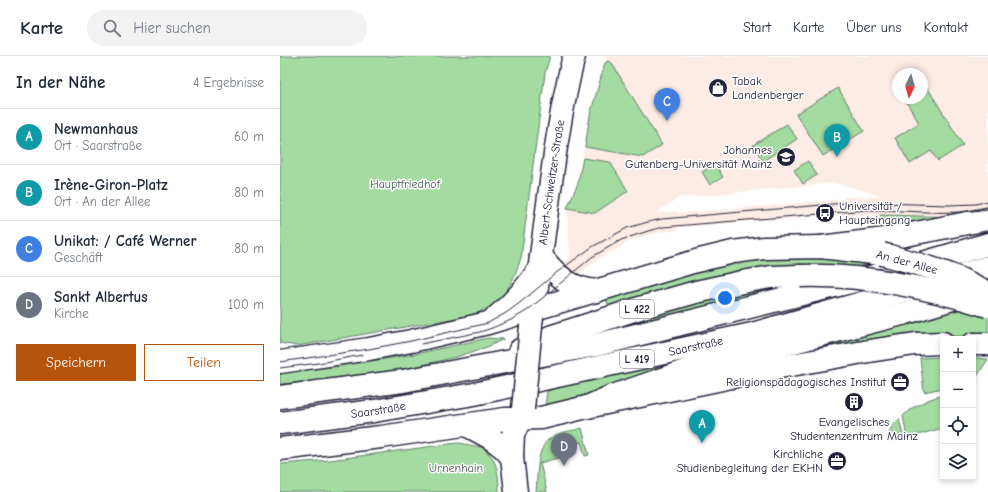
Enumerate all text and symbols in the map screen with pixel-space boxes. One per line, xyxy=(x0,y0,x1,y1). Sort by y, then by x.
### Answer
search box xyxy=(87,10,367,46)
text: Karte xyxy=(20,17,63,39)
icon: search xyxy=(101,17,123,39)
text: Hier suchen xyxy=(133,19,211,37)
text: Start xyxy=(743,19,771,36)
text: Karte xyxy=(793,19,824,36)
text: Über uns xyxy=(846,19,901,36)
text: Kontakt xyxy=(923,19,968,36)
north arrow xyxy=(892,68,928,104)
text: In der Nähe xyxy=(16,73,105,92)
place label: Tabak Landenberger xyxy=(732,74,804,102)
text: 4 Ergebnisse xyxy=(193,75,264,90)
shop icon: Tabak Landenberger xyxy=(707,77,729,99)
pin: C xyxy=(654,88,680,121)
street label: Albert-Schweitzer-Straße xyxy=(535,119,567,246)
text: Newmanhaus xyxy=(54,120,138,138)
pin: B xyxy=(824,124,850,157)
text: A xyxy=(25,129,33,144)
text: 60 m xyxy=(234,129,264,144)
text: Ort · Saarstraße xyxy=(54,138,142,153)
place label: Johannes Gutenberg-Universität Mainz xyxy=(625,143,773,171)
school or university icon: Johannes Gutenberg-Universität Mainz xyxy=(775,146,797,168)
text: Irène-Giron-Platz xyxy=(54,176,168,194)
park label: Hauptfriedhof xyxy=(370,177,441,191)
text: B xyxy=(25,185,33,200)
text: 80 m xyxy=(234,185,264,200)
text: Ort · An der Allee xyxy=(54,194,150,209)
place label: Universität / Haupteingang xyxy=(839,199,910,227)
bus stop icon: Universität / Haupteingang xyxy=(814,202,836,224)
text: Unikat: / Café Werner xyxy=(54,232,196,250)
text: C xyxy=(25,241,33,256)
text: 80 m xyxy=(234,241,264,256)
street label: An der Allee xyxy=(875,247,939,277)
text: Geschäft xyxy=(54,250,102,265)
text: Sankt Albertus xyxy=(54,288,148,306)
your location xyxy=(715,288,735,308)
text: D xyxy=(25,297,33,312)
text: 100 m xyxy=(228,297,264,312)
road number: L 422 xyxy=(620,300,654,318)
text: Kirche xyxy=(54,306,89,321)
street label: Saarstraße xyxy=(667,333,724,359)
map controls xyxy=(940,336,976,480)
button: + xyxy=(940,336,976,372)
button: Speichern xyxy=(16,344,136,381)
button: Teilen xyxy=(144,344,264,381)
road number: L 419 xyxy=(620,350,654,368)
office icon: Religionspädagogisches Institut xyxy=(889,371,911,393)
button: − xyxy=(940,372,976,408)
place label: Religionspädagogisches Institut xyxy=(726,375,887,389)
building icon: Evangelisches Studentenzentrum Mainz xyxy=(843,391,865,413)
street label: Saarstraße xyxy=(350,399,407,421)
button: locate xyxy=(940,408,976,444)
pin: A xyxy=(689,410,715,443)
place label: Evangelisches Studentenzentrum Mainz xyxy=(790,415,919,443)
pin: D xyxy=(551,433,577,466)
button: layers xyxy=(940,444,976,480)
place label: Kirchliche Studienbegleitung der EKHN xyxy=(677,447,823,475)
office icon: Kirchliche Studienbegleitung der EKHN xyxy=(826,450,848,472)
park label: Urnenhain xyxy=(429,461,483,475)

